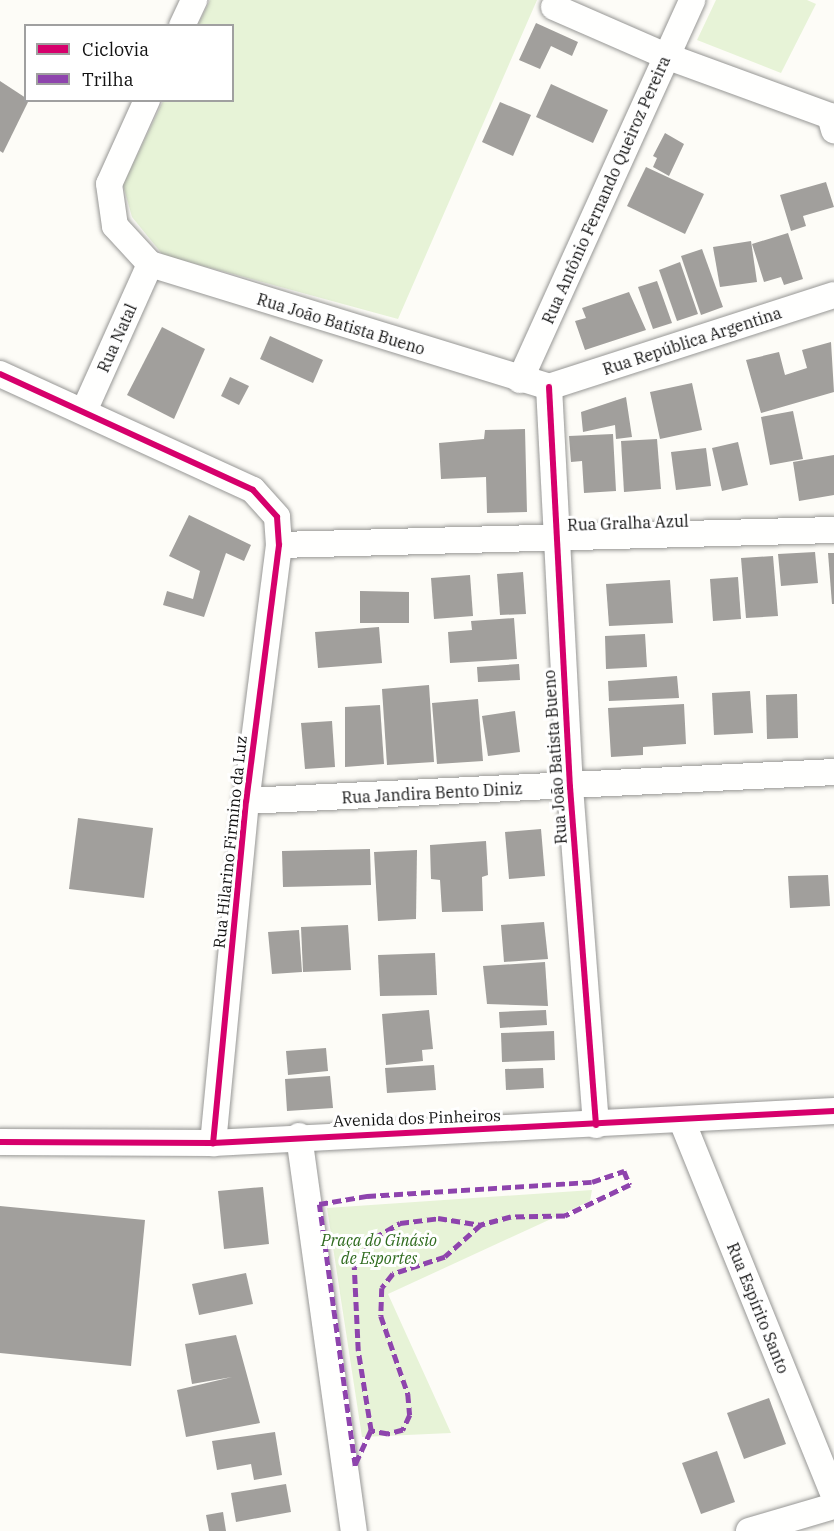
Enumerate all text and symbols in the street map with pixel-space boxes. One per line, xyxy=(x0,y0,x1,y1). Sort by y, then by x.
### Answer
legend xyxy=(24,24,234,102)
text: Ciclovia xyxy=(82,38,149,61)
street label: Rua Antônio Fernando Queiroz Pereira xyxy=(538,53,674,327)
text: Trilha xyxy=(82,68,134,91)
street label: Rua João Batista Bueno xyxy=(255,289,427,359)
street label: Rua Natal xyxy=(93,301,141,375)
street label: Rua República Argentina xyxy=(600,303,784,379)
street label: Rua Gralha Azul xyxy=(567,511,689,535)
street label: Rua João Batista Bueno xyxy=(539,669,571,845)
street label: Rua Hilarino Firmino da Luz xyxy=(209,735,251,949)
street label: Rua Jandira Bento Diniz xyxy=(341,779,523,807)
street label: Avenida dos Pinheiros xyxy=(333,1105,501,1131)
park label: Praça do Ginásio de Esportes xyxy=(321,1230,437,1268)
street label: Rua Espírito Santo xyxy=(723,1240,793,1376)

